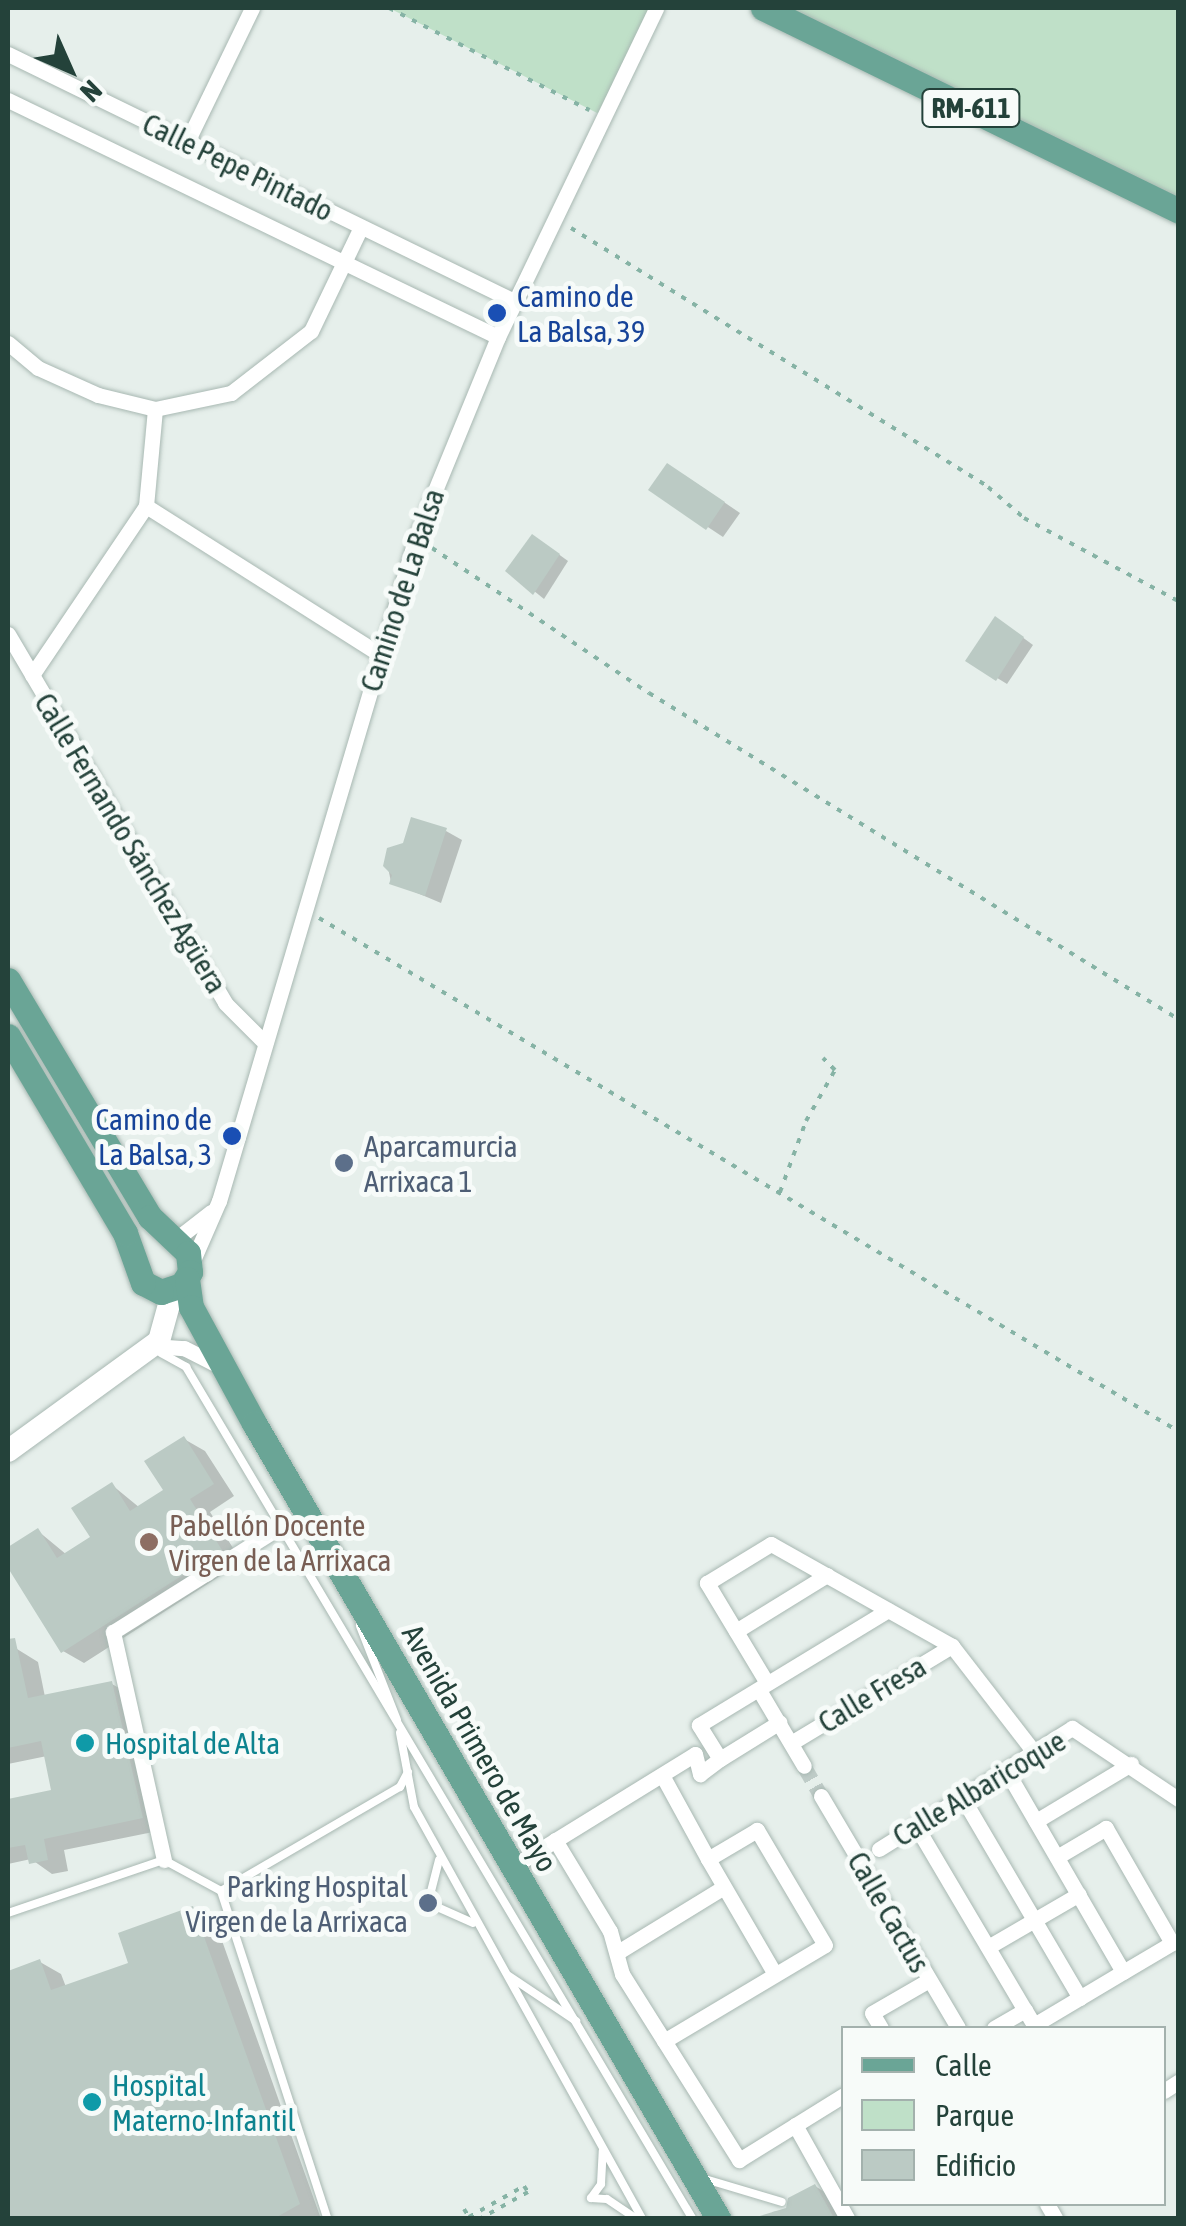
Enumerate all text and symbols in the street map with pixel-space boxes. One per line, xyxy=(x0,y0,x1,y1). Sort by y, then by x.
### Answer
north arrow xyxy=(20,20,120,120)
text: N xyxy=(74,74,108,108)
road number: RM-611 xyxy=(921,85,1021,131)
street label: Calle Pepe Pintado xyxy=(137,105,339,229)
place label: Camino de La Balsa, 39 xyxy=(517,278,645,348)
marker: Camino de La Balsa, 39 xyxy=(486,302,508,324)
street label: Camino de La Balsa xyxy=(352,484,452,696)
street label: Calle Fernando Sánchez Agüera xyxy=(27,687,235,999)
place label: Camino de La Balsa, 3 xyxy=(95,1101,212,1172)
marker: Camino de La Balsa, 3 xyxy=(221,1125,243,1147)
place label: Aparcamurcia Arrixaca 1 xyxy=(364,1128,518,1198)
marker: Aparcamurcia Arrixaca 1 xyxy=(333,1152,355,1174)
place label: Pabellón Docente Virgen de la Arrixaca xyxy=(169,1507,392,1578)
marker: Pabellón Docente Virgen de la Arrixaca xyxy=(138,1531,160,1553)
street label: Avenida Primero de Mayo xyxy=(395,1618,565,1878)
street label: Calle Fresa xyxy=(812,1648,932,1740)
street label: Calle Albaricoque xyxy=(886,1722,1072,1854)
place label: Hospital de Alta xyxy=(105,1725,280,1761)
marker: Hospital de Alta xyxy=(74,1732,96,1754)
street label: Calle Cactus xyxy=(840,1845,938,1979)
place label: Parking Hospital Virgen de la Arrixaca xyxy=(185,1868,408,1938)
marker: Parking Hospital Virgen de la Arrixaca xyxy=(417,1892,439,1914)
legend xyxy=(841,2026,1166,2206)
text: Calle xyxy=(935,2048,992,2082)
place label: Hospital Materno-Infantil xyxy=(112,2067,295,2138)
marker: Hospital Materno-Infantil xyxy=(81,2091,103,2113)
text: Parque xyxy=(935,2098,1014,2132)
text: Edificio xyxy=(935,2148,1016,2182)

